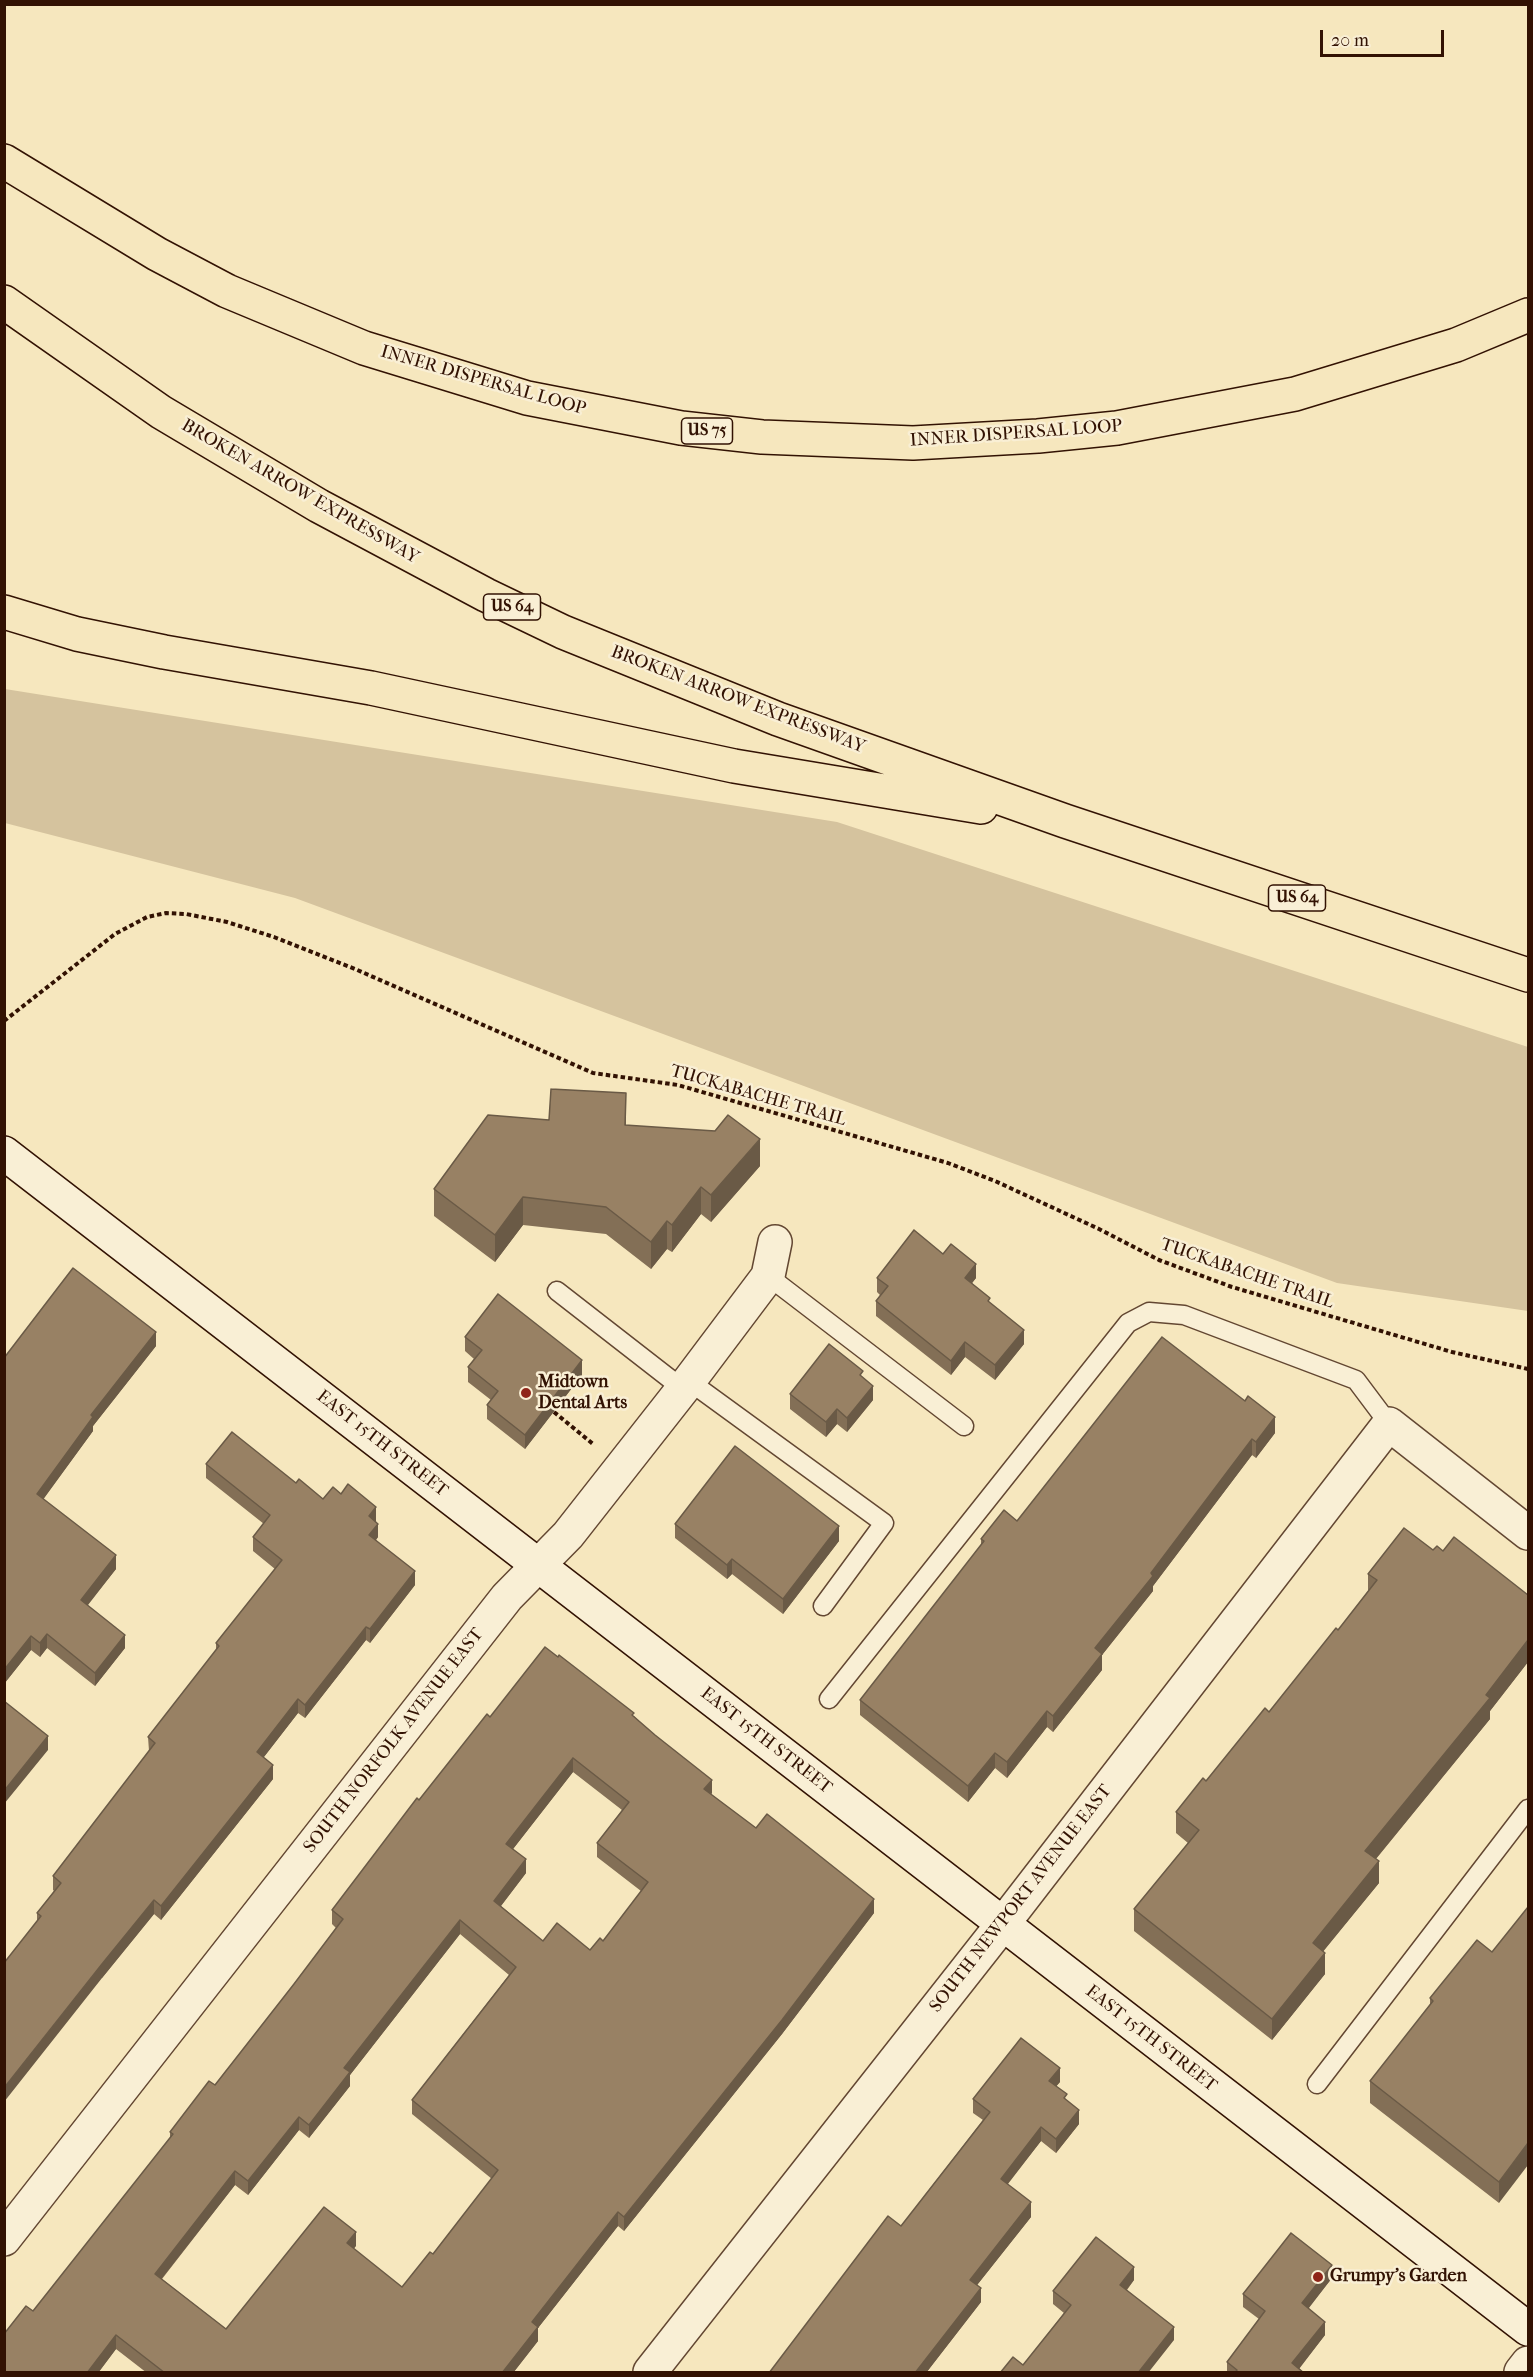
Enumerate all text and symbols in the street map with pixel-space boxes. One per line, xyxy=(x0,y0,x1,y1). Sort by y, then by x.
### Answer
scale bar xyxy=(1323,18,1448,56)
text: 20 m xyxy=(1331,30,1369,51)
street label: INNER DISPERSAL LOOP xyxy=(378,341,588,421)
street label: BROKEN ARROW EXPRESSWAY xyxy=(177,415,423,569)
street label: INNER DISPERSAL LOOP xyxy=(909,416,1123,452)
road number: US 75 xyxy=(682,418,732,444)
road number: US 64 xyxy=(484,594,540,620)
street label: BROKEN ARROW EXPRESSWAY xyxy=(608,641,868,759)
road number: US 64 xyxy=(1268,885,1326,911)
street label: TUCKABACHE TRAIL xyxy=(668,1061,848,1131)
street label: TUCKABACHE TRAIL xyxy=(1158,1234,1336,1314)
place label: Midtown Dental Arts xyxy=(538,1372,627,1414)
street label: EAST 15TH STREET xyxy=(312,1386,452,1502)
marker: Midtown Dental Arts xyxy=(519,1386,533,1400)
street label: SOUTH NORFOLK AVENUE EAST xyxy=(300,1624,488,1858)
street label: EAST 15TH STREET xyxy=(696,1683,836,1799)
street label: SOUTH NEWPORT AVENUE EAST xyxy=(925,1781,1117,2017)
street label: EAST 15TH STREET xyxy=(1081,1981,1221,2097)
place label: Grumpy's Garden xyxy=(1330,2266,1467,2288)
marker: Grumpy's Garden xyxy=(1311,2270,1325,2284)

